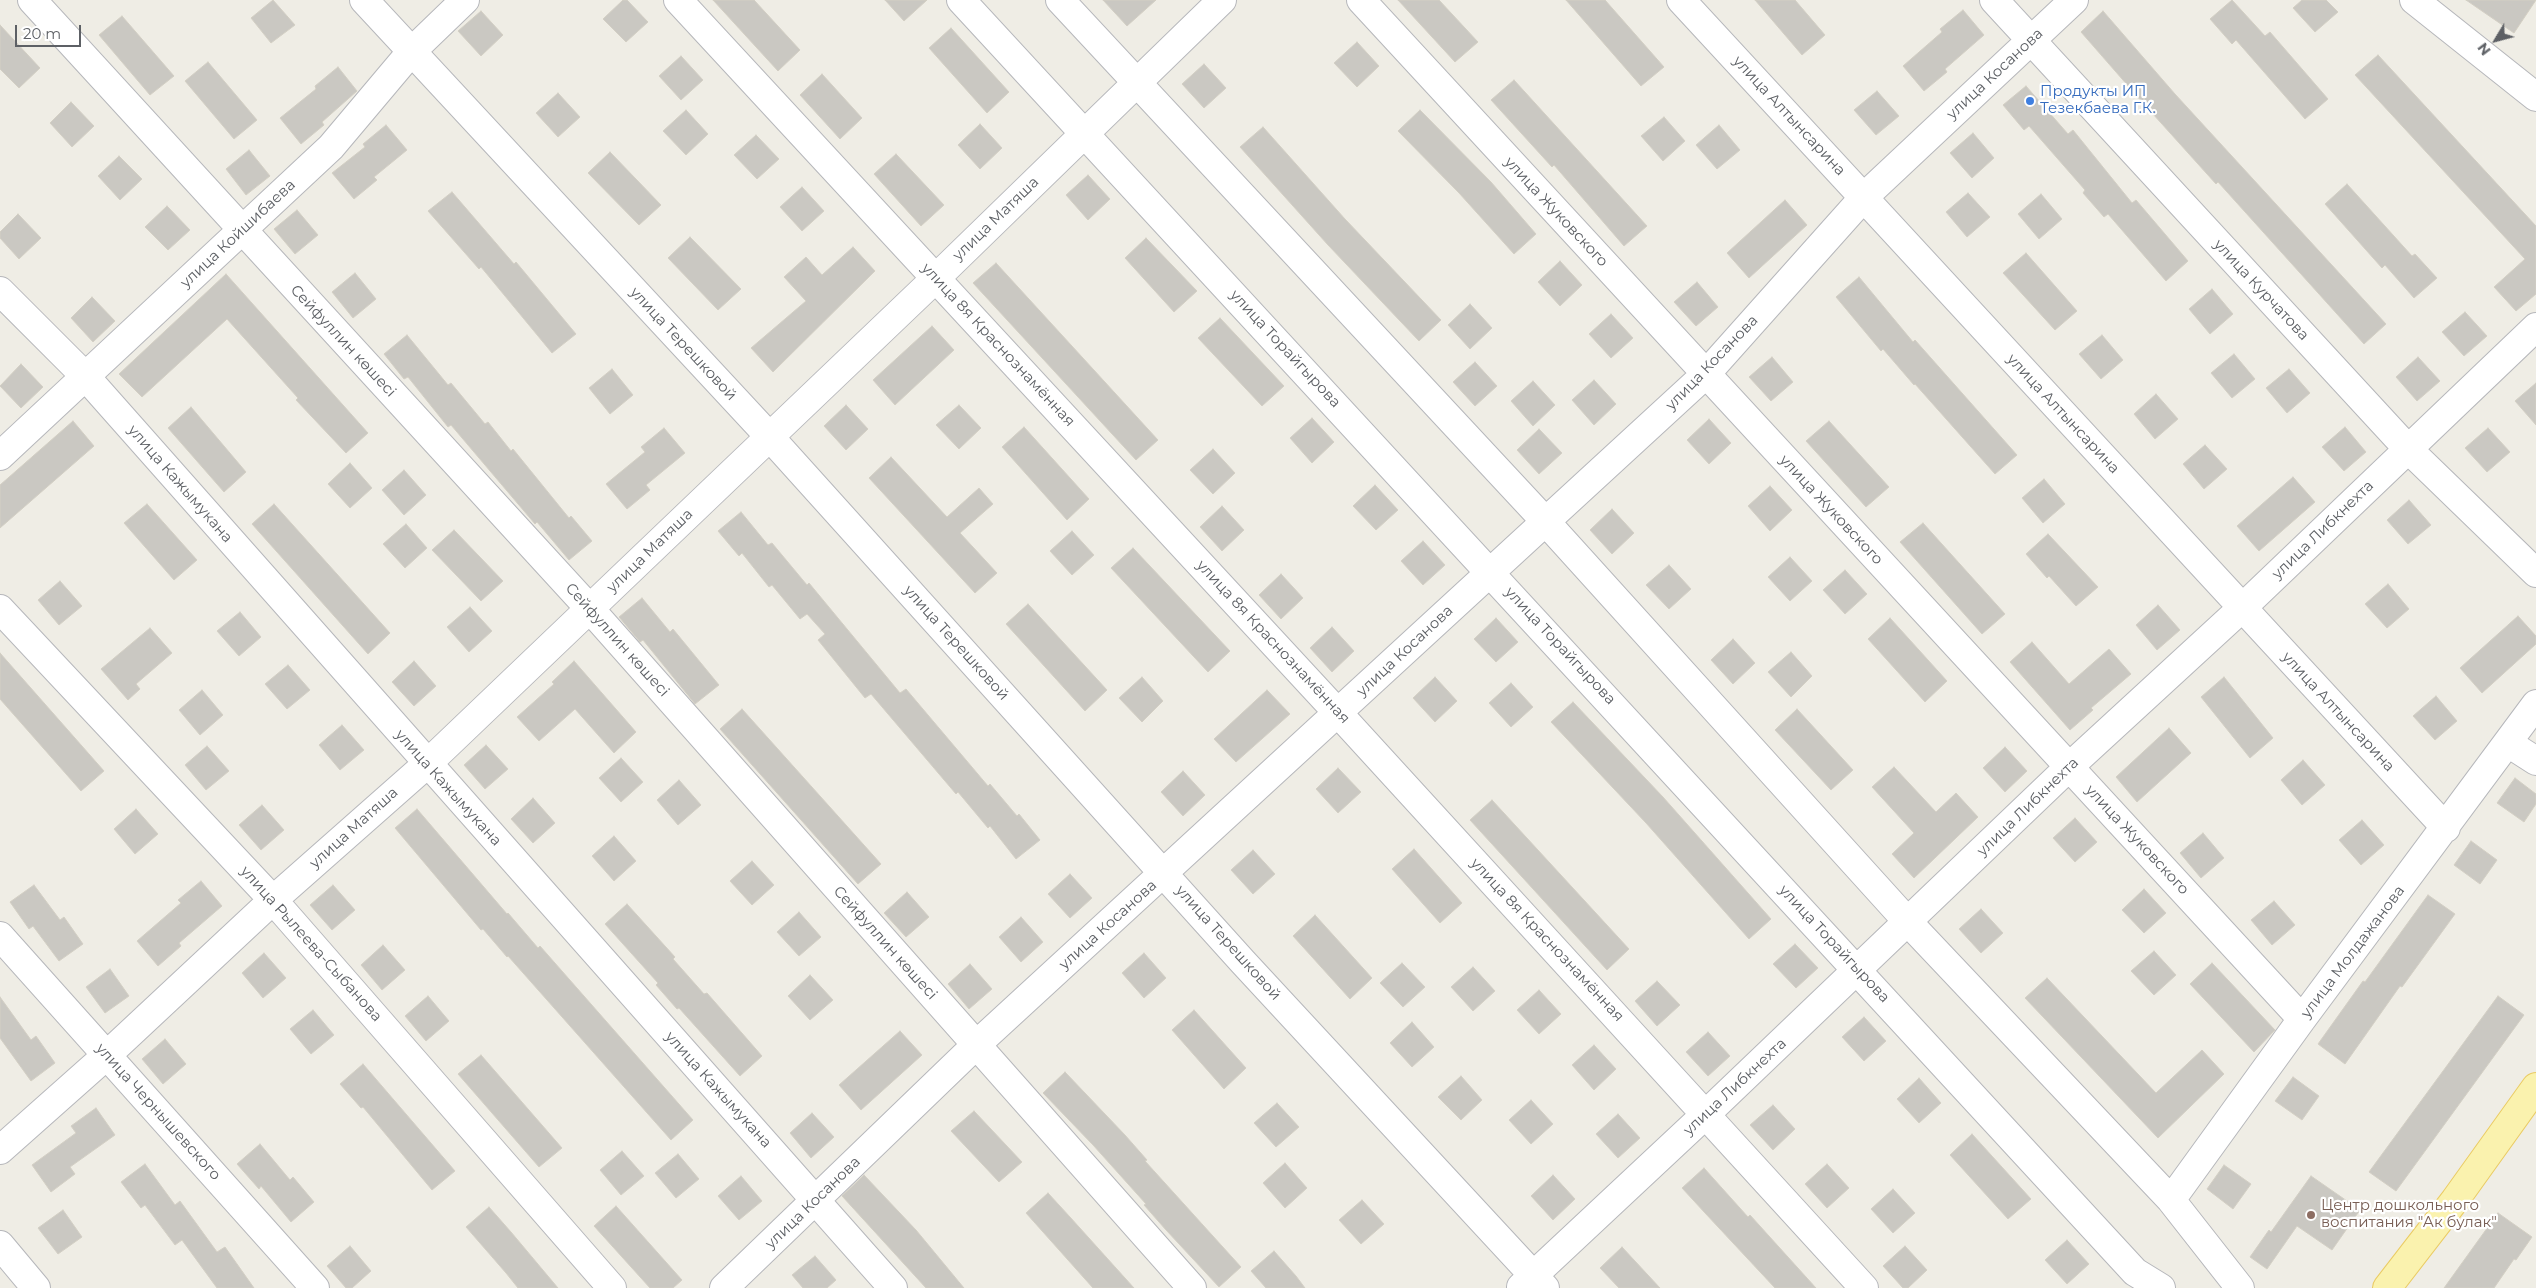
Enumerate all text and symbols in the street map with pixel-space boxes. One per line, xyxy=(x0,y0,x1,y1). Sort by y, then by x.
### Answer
scale bar xyxy=(18,15,84,47)
north arrow xyxy=(2471,15,2521,65)
text: 20 m xyxy=(23,24,61,43)
street label: улица Косанова xyxy=(1943,25,2047,123)
text: N xyxy=(2473,39,2495,59)
street label: улица Алтынсарина xyxy=(1729,52,1849,180)
place label: Продукты ИП Тезекбаева Г.К. xyxy=(2040,83,2156,118)
marker: Продукты ИП Тезекбаева Г.К. xyxy=(2024,95,2036,107)
street label: улица Жуковского xyxy=(1500,153,1612,271)
street label: улица Матяша xyxy=(949,173,1043,265)
street label: улица Койшибаева xyxy=(177,176,299,292)
street label: улица Курчатова xyxy=(2210,236,2312,344)
street label: улица 8я Краснознамённая xyxy=(917,260,1079,430)
street label: Сейфуллин көшесі xyxy=(286,281,400,401)
street label: улица Терешковой xyxy=(626,284,740,404)
street label: улица Торайгырова xyxy=(1226,286,1344,412)
street label: улица Косанова xyxy=(1662,312,1762,414)
street label: улица Алтынсарина xyxy=(2003,350,2123,478)
street label: улица Кажымукана xyxy=(124,421,236,547)
street label: улица Жуковского xyxy=(1775,451,1887,569)
street label: улица Либкнехта xyxy=(2268,477,2378,583)
street label: улица Матяша xyxy=(603,505,697,597)
street label: улица 8я Краснознамённая xyxy=(1192,557,1354,727)
street label: Сейфуллин көшесі xyxy=(561,579,673,701)
street label: улица Терешковой xyxy=(900,582,1012,704)
street label: улица Торайгырова xyxy=(1501,583,1619,709)
street label: улица Косанова xyxy=(1353,602,1457,700)
street label: улица Алтынсарина xyxy=(2278,648,2398,776)
street label: улица Кажымукана xyxy=(391,726,505,850)
street label: улица Либкнехта xyxy=(1973,754,2083,860)
street label: улица Жуковского xyxy=(2081,781,2193,899)
street label: улица Матяша xyxy=(306,784,402,872)
street label: улица 8я Краснознамённая xyxy=(1466,855,1628,1025)
street label: улица Рылеева-Сыбанова xyxy=(236,862,386,1026)
street label: улица Косанова xyxy=(1055,876,1161,974)
street label: улица Торайгырова xyxy=(1775,881,1893,1007)
street label: Сейфуллин көшесі xyxy=(829,882,941,1004)
street label: улица Терешковой xyxy=(1172,882,1284,1004)
street label: улица Молдажанова xyxy=(2297,882,2409,1022)
street label: улица Кажымукана xyxy=(661,1028,775,1152)
street label: улица Либкнехта xyxy=(1680,1035,1790,1139)
street label: улица Чернышевского xyxy=(92,1040,224,1184)
street label: улица Косанова xyxy=(762,1153,864,1253)
place label: Центр дошкольного воспитания "Ак булак" xyxy=(2321,1197,2497,1232)
marker: Центр дошкольного воспитания "Ак булак" xyxy=(2305,1209,2317,1221)

